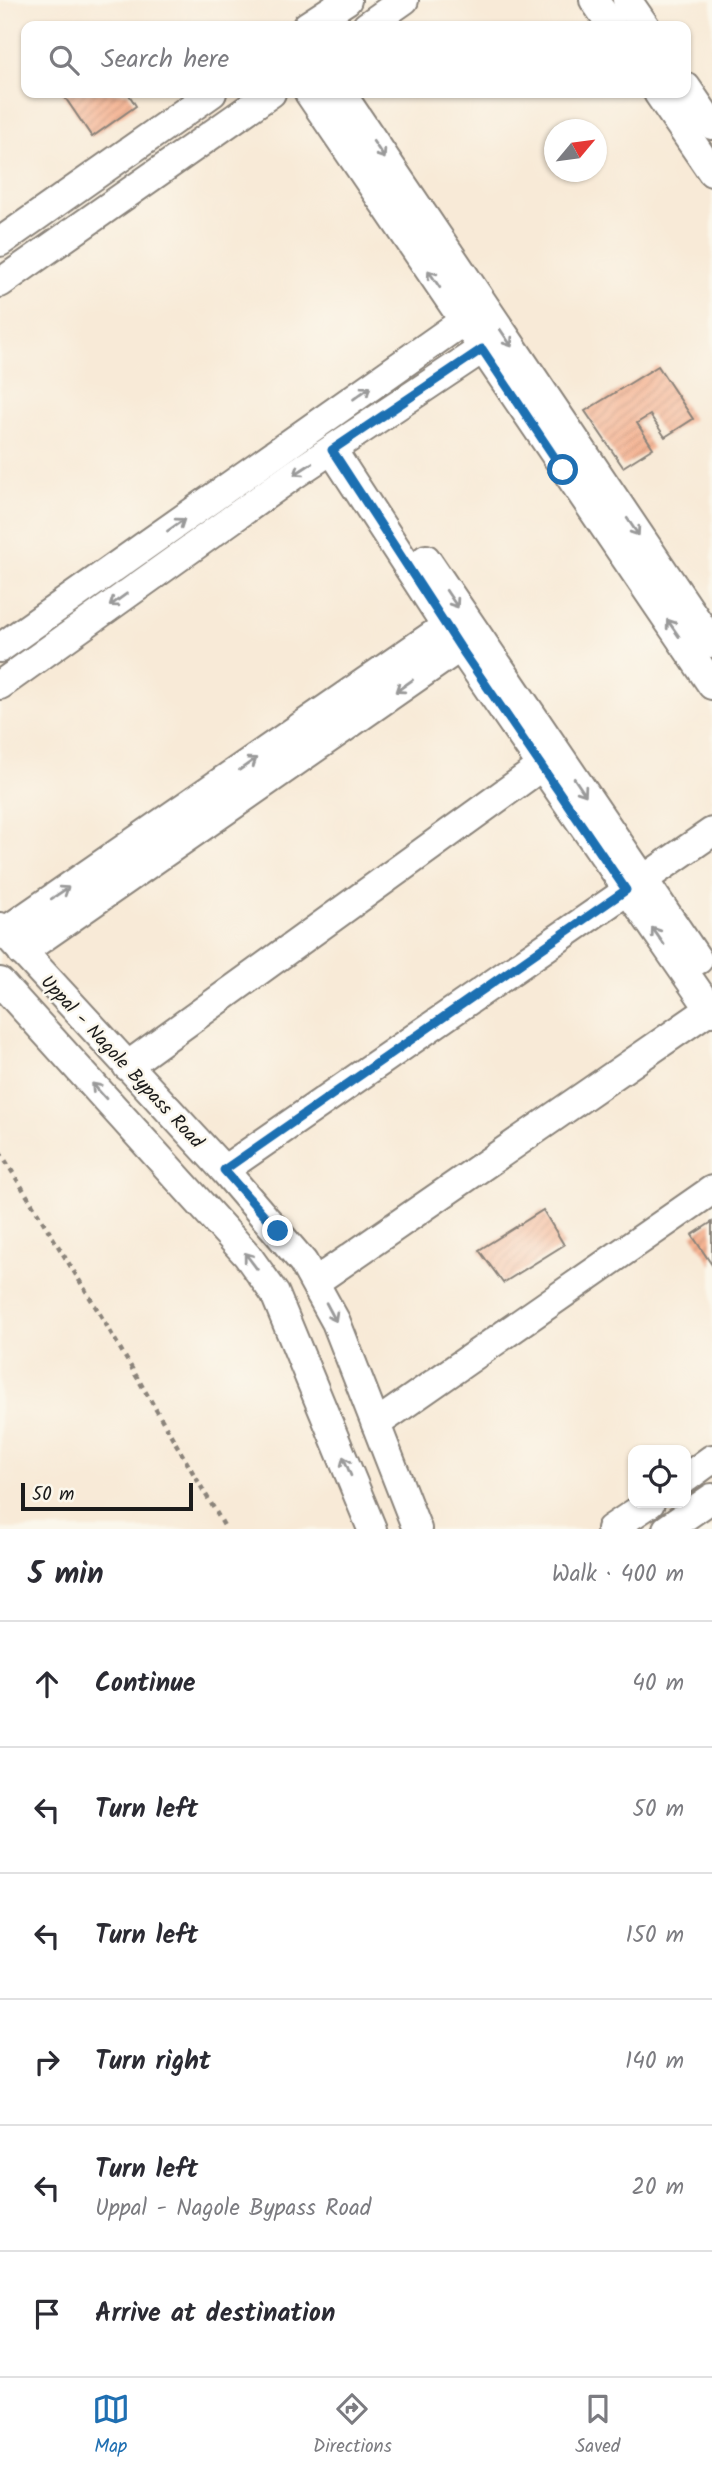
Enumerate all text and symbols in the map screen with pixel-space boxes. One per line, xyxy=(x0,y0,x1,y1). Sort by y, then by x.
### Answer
search box xyxy=(21,21,691,98)
text: Search here xyxy=(101,39,229,81)
icon: search xyxy=(45,41,83,79)
north arrow xyxy=(544,119,607,182)
one-way arrow xyxy=(372,139,386,159)
one-way arrow xyxy=(427,270,441,289)
one-way arrow xyxy=(499,328,513,348)
one-way arrow xyxy=(352,386,371,400)
route start xyxy=(547,454,578,485)
one-way arrow xyxy=(294,462,314,476)
one-way arrow xyxy=(166,517,185,532)
one-way arrow xyxy=(626,517,641,536)
one-way arrow xyxy=(445,589,460,608)
one-way arrow xyxy=(109,593,128,607)
one-way arrow xyxy=(666,619,680,639)
one-way arrow xyxy=(395,679,414,693)
one-way arrow xyxy=(238,757,257,771)
one-way arrow xyxy=(573,777,587,796)
one-way arrow xyxy=(50,886,70,900)
one-way arrow xyxy=(651,927,665,946)
street label: Uppal - Nagole Bypass Road xyxy=(33,969,211,1156)
one-way arrow xyxy=(91,1082,107,1100)
route end xyxy=(262,1215,293,1246)
one-way arrow xyxy=(243,1252,258,1270)
one-way arrow xyxy=(324,1302,338,1322)
map controls xyxy=(628,1445,691,1508)
button: locate xyxy=(628,1445,691,1508)
one-way arrow xyxy=(340,1455,353,1477)
scale bar xyxy=(21,1480,192,1512)
text: 50 m xyxy=(32,1480,74,1510)
text: 5 min xyxy=(28,1551,104,1599)
text: Walk · 400 m xyxy=(552,1557,684,1593)
text: Continue xyxy=(95,1663,196,1705)
icon: ahead xyxy=(28,1665,66,1703)
text: 40 m xyxy=(632,1666,684,1702)
text: Turn left xyxy=(95,1789,198,1831)
icon: left xyxy=(28,1791,66,1829)
text: 50 m xyxy=(633,1792,684,1828)
text: Turn left xyxy=(95,1915,198,1957)
icon: left xyxy=(28,1917,66,1955)
text: 150 m xyxy=(625,1918,684,1954)
text: Turn right xyxy=(95,2041,211,2083)
icon: right xyxy=(28,2043,66,2081)
text: 140 m xyxy=(625,2044,684,2080)
text: Turn left xyxy=(95,2149,198,2191)
icon: left xyxy=(28,2169,66,2207)
text: 20 m xyxy=(632,2170,684,2206)
text: Uppal - Nagole Bypass Road xyxy=(95,2191,371,2227)
text: Arrive at destination xyxy=(95,2293,335,2335)
icon: arrive xyxy=(28,2295,66,2333)
tab: Map xyxy=(92,2390,130,2462)
tab: Directions xyxy=(313,2390,392,2462)
tab: Saved xyxy=(575,2390,620,2462)

